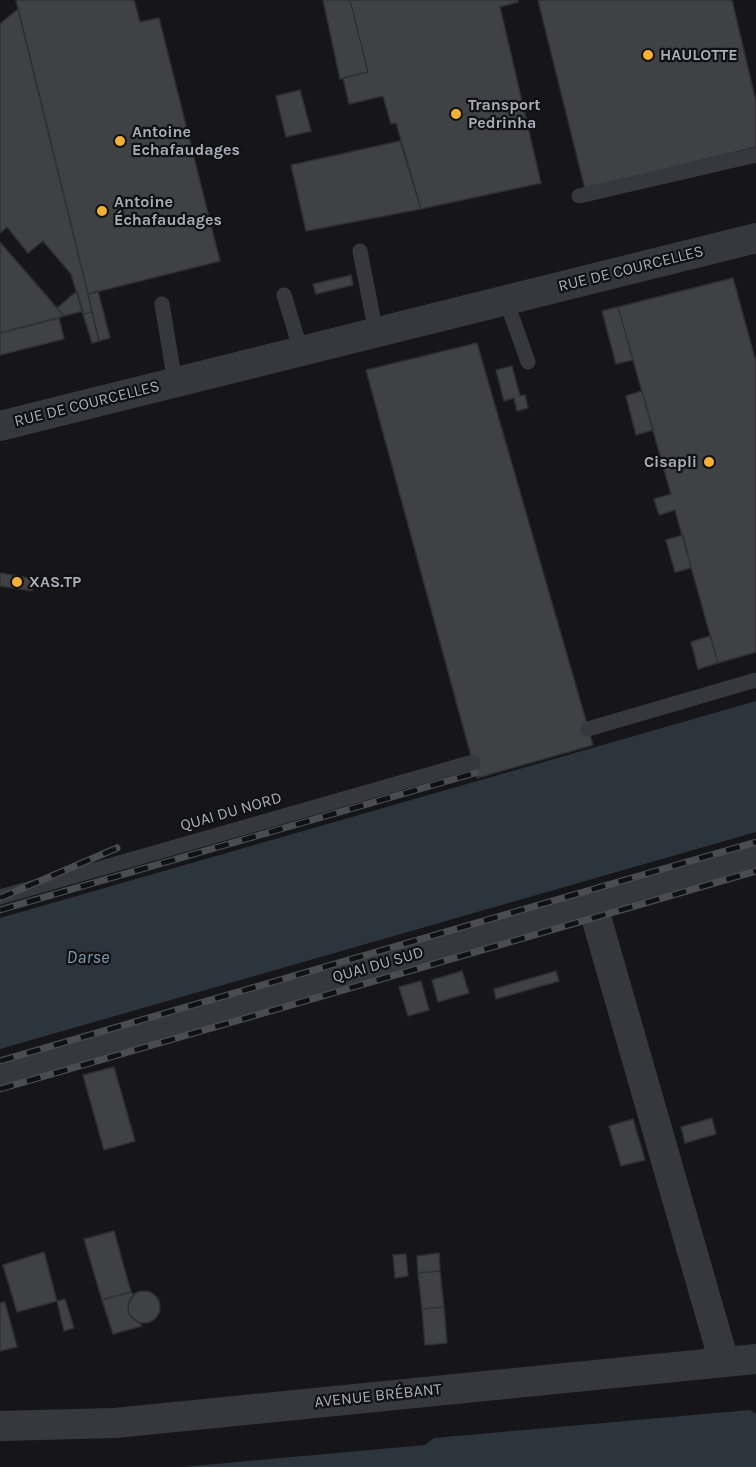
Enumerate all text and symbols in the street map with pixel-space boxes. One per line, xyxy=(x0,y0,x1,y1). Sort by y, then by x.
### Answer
place label: HAULOTTE xyxy=(660,45,738,65)
marker: HAULOTTE xyxy=(641,48,655,62)
place label: Transport Pedrinha xyxy=(468,95,541,133)
marker: Transport Pedrinha xyxy=(449,107,463,121)
place label: Antoine Echafaudages xyxy=(132,122,240,160)
marker: Antoine Echafaudages xyxy=(113,134,127,148)
place label: Antoine Échafaudages xyxy=(114,192,222,230)
marker: Antoine Échafaudages xyxy=(95,204,109,218)
street label: RUE DE COURCELLES xyxy=(556,242,706,296)
street label: RUE DE COURCELLES xyxy=(12,377,162,431)
place label: Cisapli xyxy=(644,452,697,472)
marker: Cisapli xyxy=(702,455,716,469)
place label: XAS.TP xyxy=(29,572,81,592)
marker: XAS.TP xyxy=(10,575,24,589)
street label: QUAI DU NORD xyxy=(178,788,284,836)
street label: QUAI DU SUD xyxy=(330,943,426,987)
water label: Darse xyxy=(67,947,109,969)
street label: AVENUE BRÉBANT xyxy=(313,1380,443,1412)

